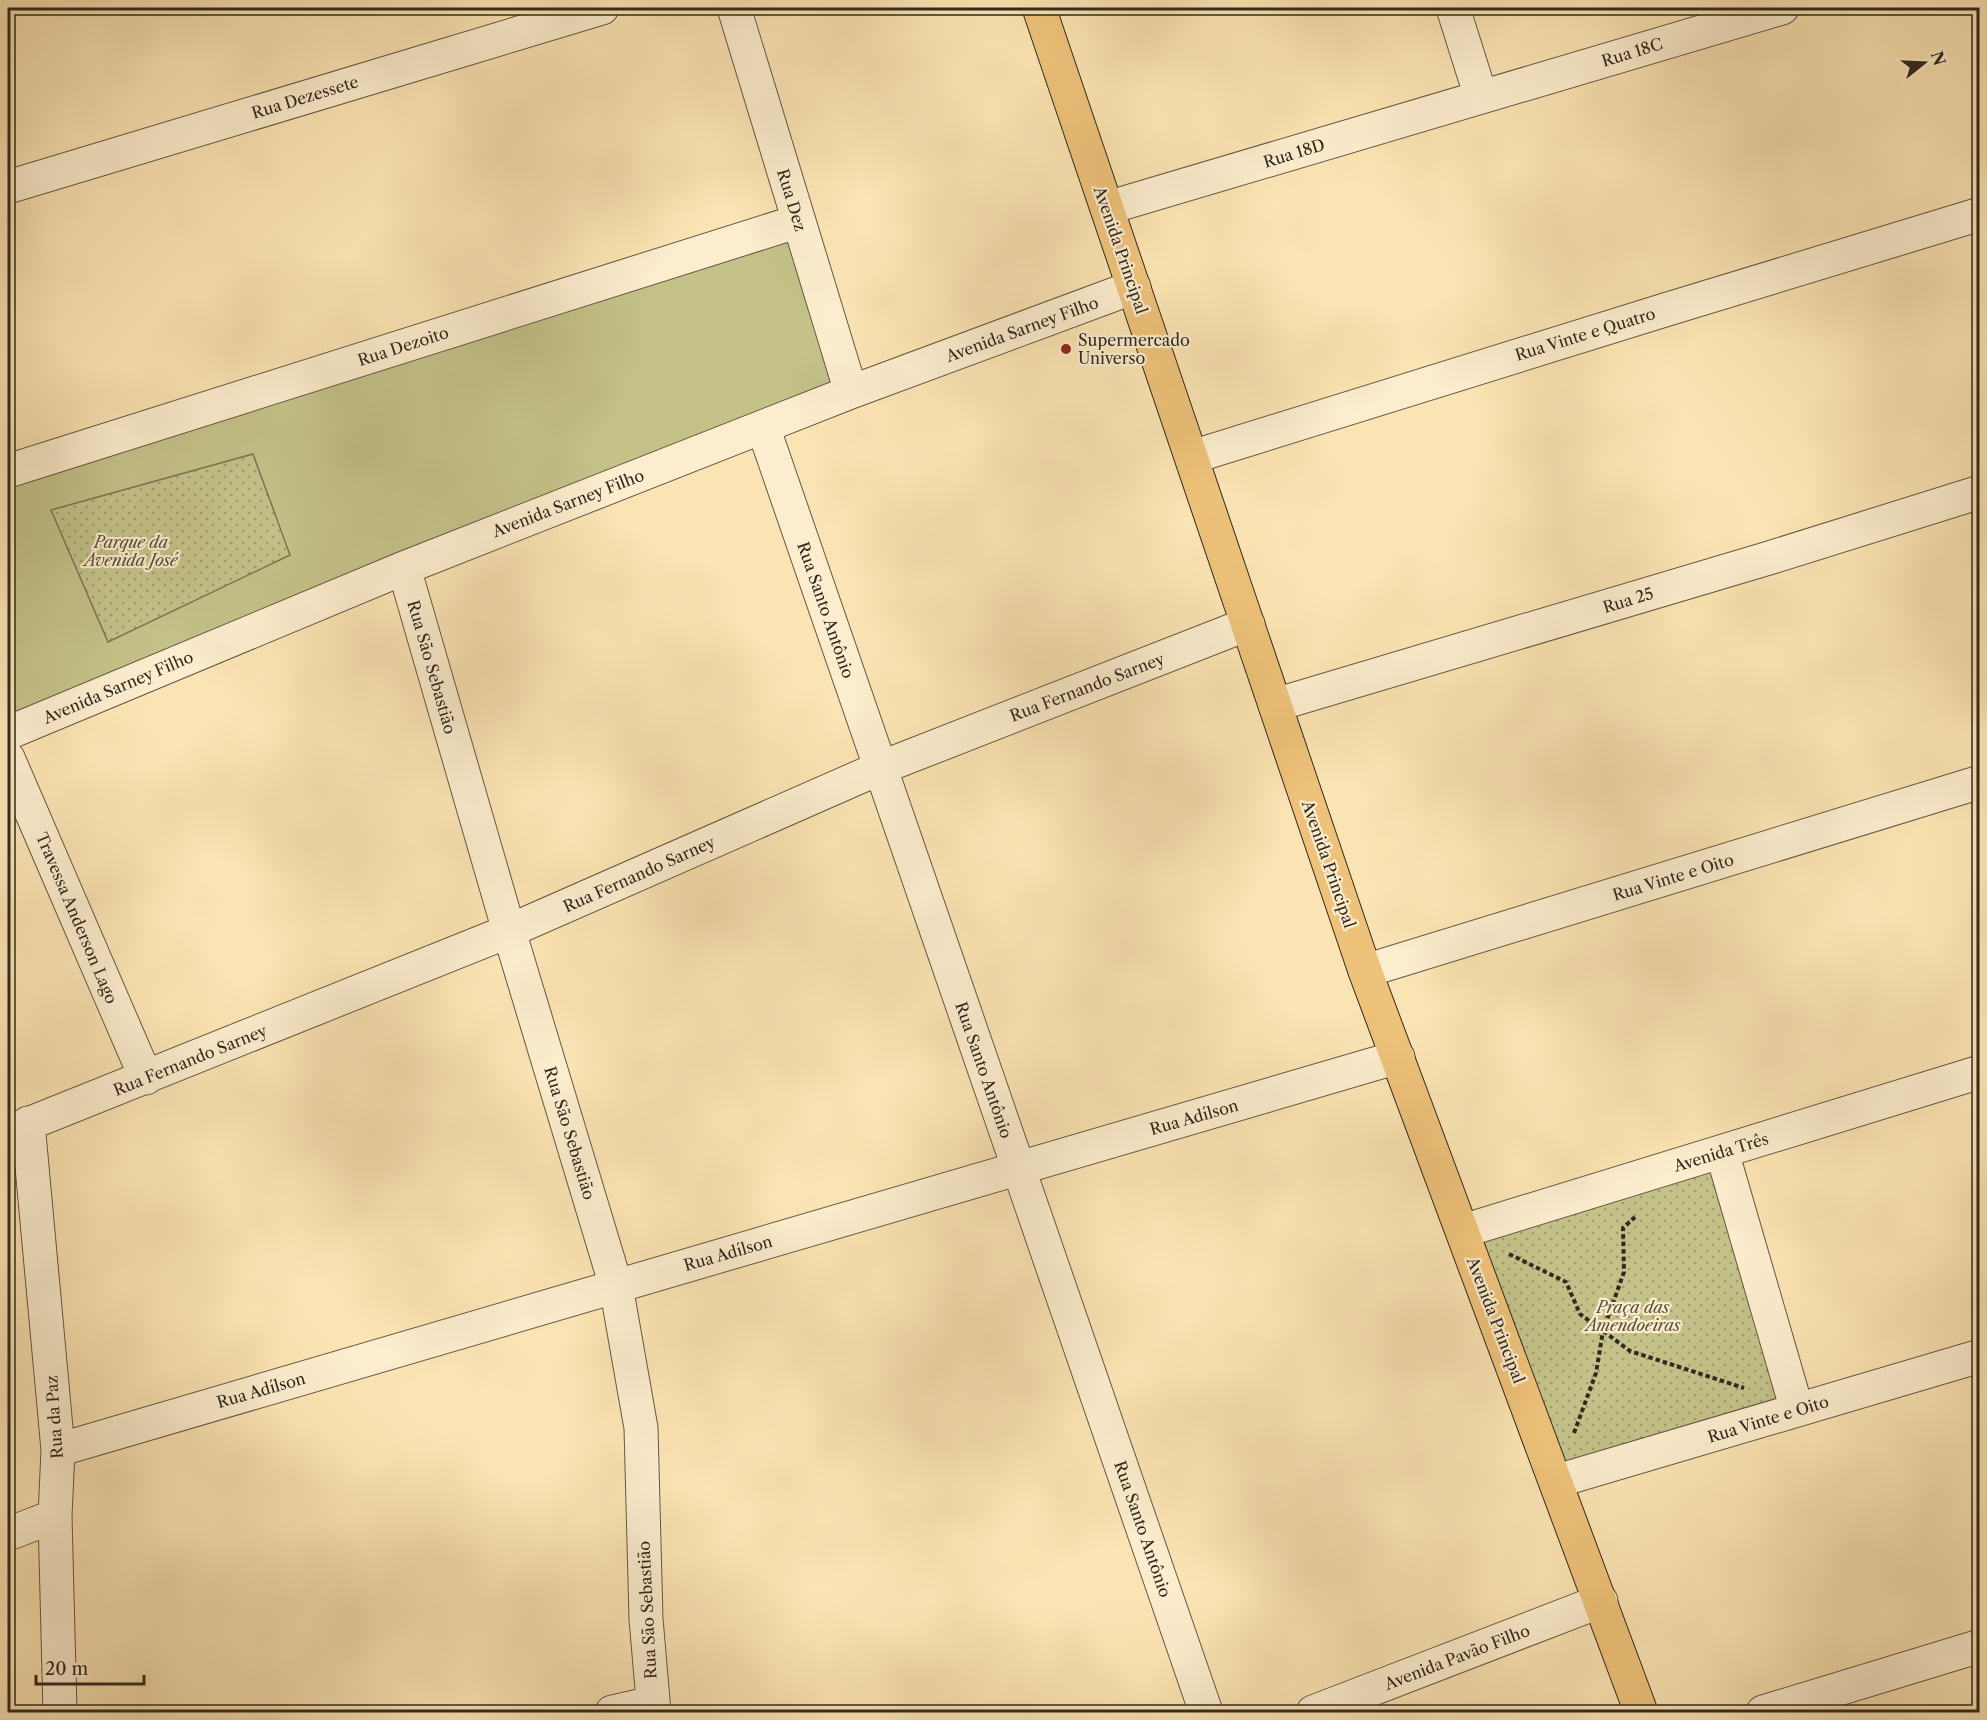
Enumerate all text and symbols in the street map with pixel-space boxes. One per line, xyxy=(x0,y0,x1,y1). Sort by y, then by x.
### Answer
street label: Rua 18C xyxy=(1599,33,1665,71)
north arrow xyxy=(1894,33,1954,93)
text: N xyxy=(1927,49,1950,68)
street label: Rua Dezessete xyxy=(249,71,361,123)
street label: Rua 18D xyxy=(1261,134,1327,172)
street label: Rua Dez xyxy=(773,166,811,234)
street label: Avenida Principal xyxy=(1089,183,1152,317)
street label: Avenida Sarney Filho xyxy=(942,292,1101,366)
street label: Rua Vinte e Quatro xyxy=(1512,303,1658,365)
street label: Rua Dezoito xyxy=(355,322,451,370)
place label: Supermercado Universo xyxy=(1078,330,1190,368)
marker: Supermercado Universo xyxy=(1059,342,1073,356)
street label: Avenida Sarney Filho xyxy=(488,465,647,542)
park label: Parque da Avenida José xyxy=(81,532,179,570)
street label: Rua Santo Antônio xyxy=(793,539,859,681)
street label: Rua 25 xyxy=(1600,583,1656,617)
street label: Rua São Sebastião xyxy=(403,598,461,736)
street label: Avenida Sarney Filho xyxy=(39,646,196,728)
street label: Rua Fernando Sarney xyxy=(1007,648,1168,726)
street label: Avenida Principal xyxy=(1297,797,1360,931)
street label: Travessa Anderson Lago xyxy=(32,829,122,1007)
street label: Rua Fernando Sarney xyxy=(560,831,719,916)
street label: Rua Vinte e Oito xyxy=(1610,849,1736,905)
street label: Rua Santo Antônio xyxy=(951,999,1017,1141)
street label: Rua Fernando Sarney xyxy=(110,1020,271,1100)
street label: Rua São Sebastião xyxy=(540,1064,600,1202)
street label: Rua Adílson xyxy=(1147,1095,1241,1139)
street label: Avenida Três xyxy=(1670,1128,1771,1176)
street label: Rua Adílson xyxy=(681,1231,775,1275)
street label: Avenida Principal xyxy=(1462,1253,1529,1386)
park label: Praça das Amendoeiras xyxy=(1582,1297,1681,1335)
street label: Rua Adílson xyxy=(214,1368,308,1412)
street label: Rua da Paz xyxy=(41,1375,67,1459)
street label: Rua Vinte e Oito xyxy=(1705,1391,1831,1447)
street label: Rua Santo Antônio xyxy=(1110,1458,1176,1600)
street label: Rua São Sebastião xyxy=(633,1540,661,1680)
street label: Avenida Pavão Filho xyxy=(1381,1620,1533,1694)
scale bar xyxy=(36,1648,144,1686)
text: 20 m xyxy=(45,1658,89,1680)

